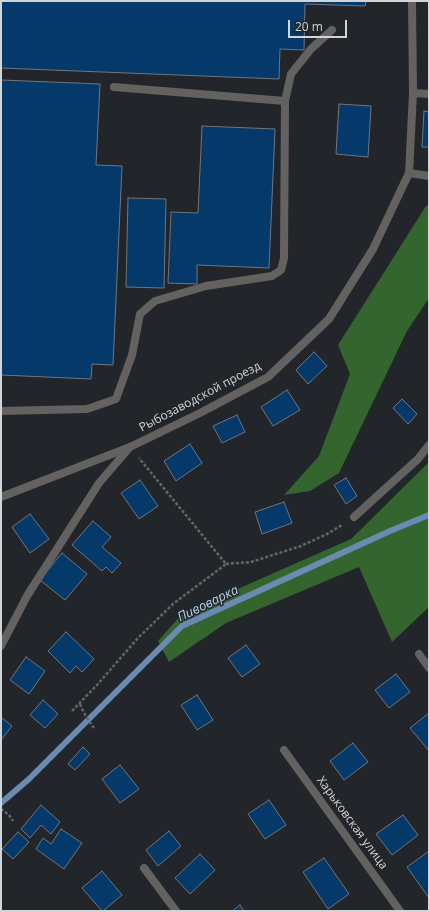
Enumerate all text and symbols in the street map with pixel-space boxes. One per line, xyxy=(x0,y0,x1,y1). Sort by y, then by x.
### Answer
scale bar xyxy=(290,12,349,38)
text: 20 m xyxy=(295,18,323,35)
street label: Рыбозаводской проезд xyxy=(137,359,263,435)
water label: Пивоварка xyxy=(175,583,241,625)
street label: Харьковская улица xyxy=(313,774,391,872)

